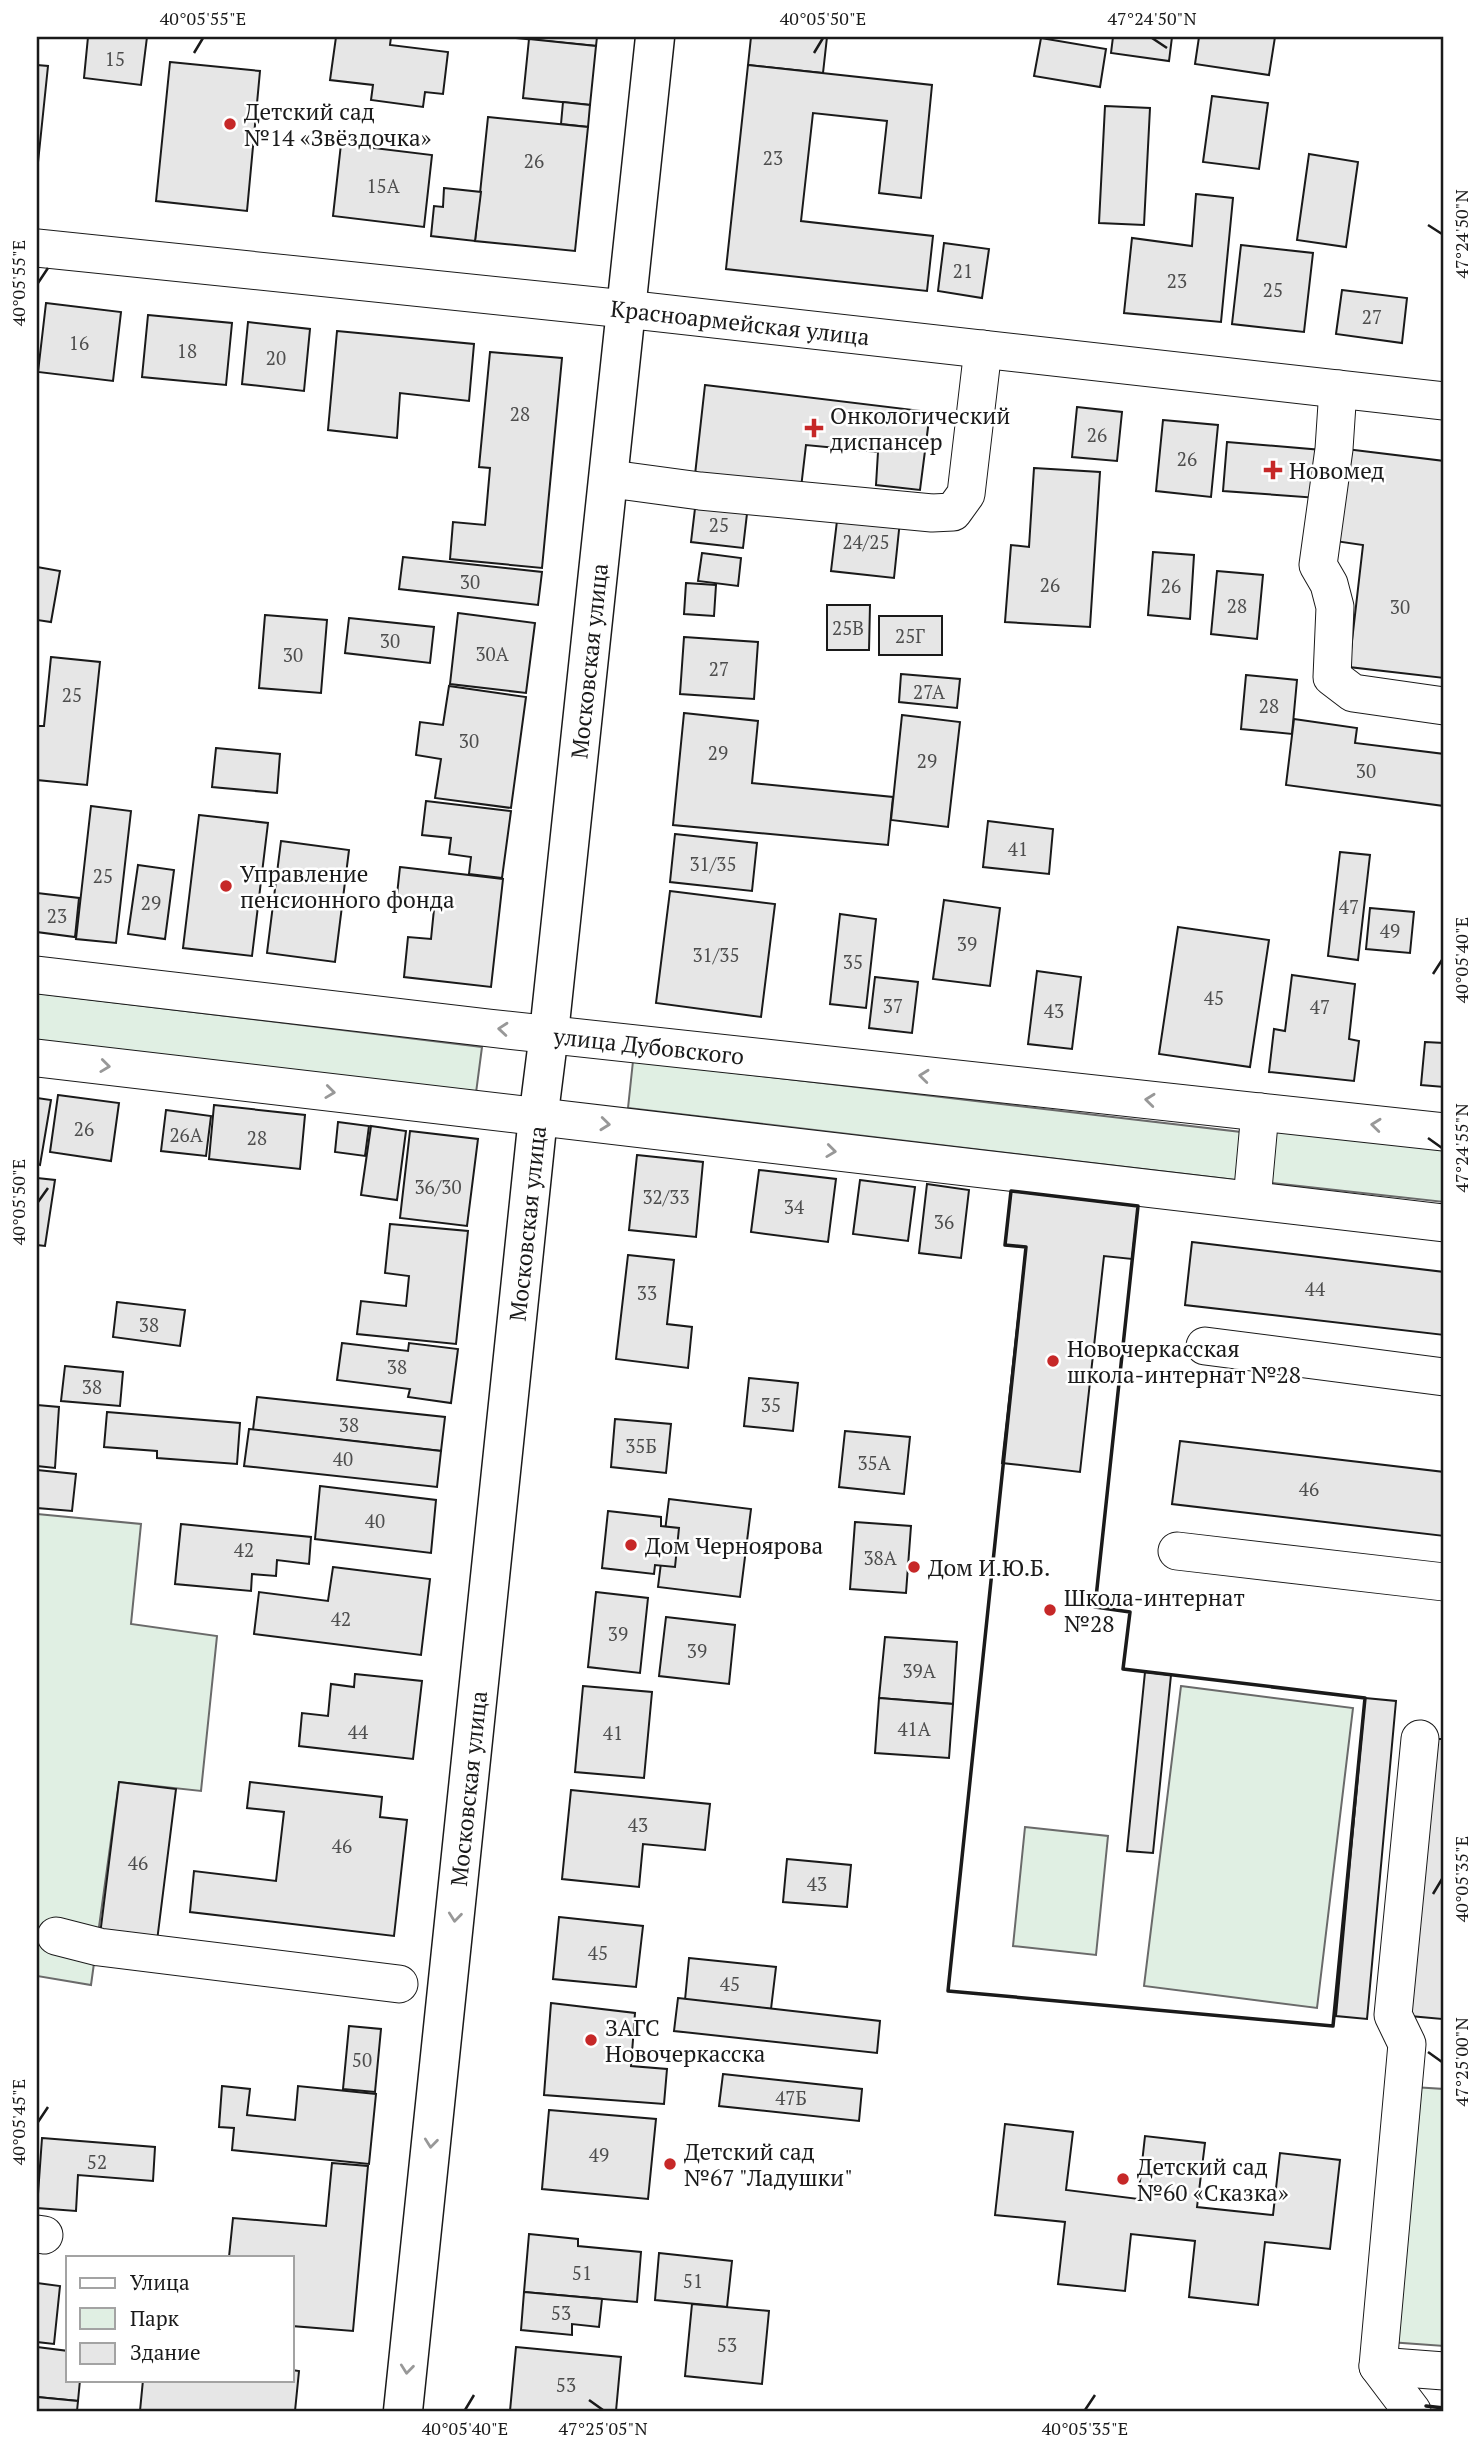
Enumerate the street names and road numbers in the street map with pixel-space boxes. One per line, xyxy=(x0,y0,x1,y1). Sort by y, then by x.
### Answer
street label: Красноармейская улица xyxy=(609,292,872,352)
street label: Московская улица xyxy=(563,561,614,760)
street label: улица Дубовского xyxy=(551,1020,746,1071)
street label: Московская улица xyxy=(501,1123,553,1323)
street label: Московская улица xyxy=(442,1689,494,1888)

